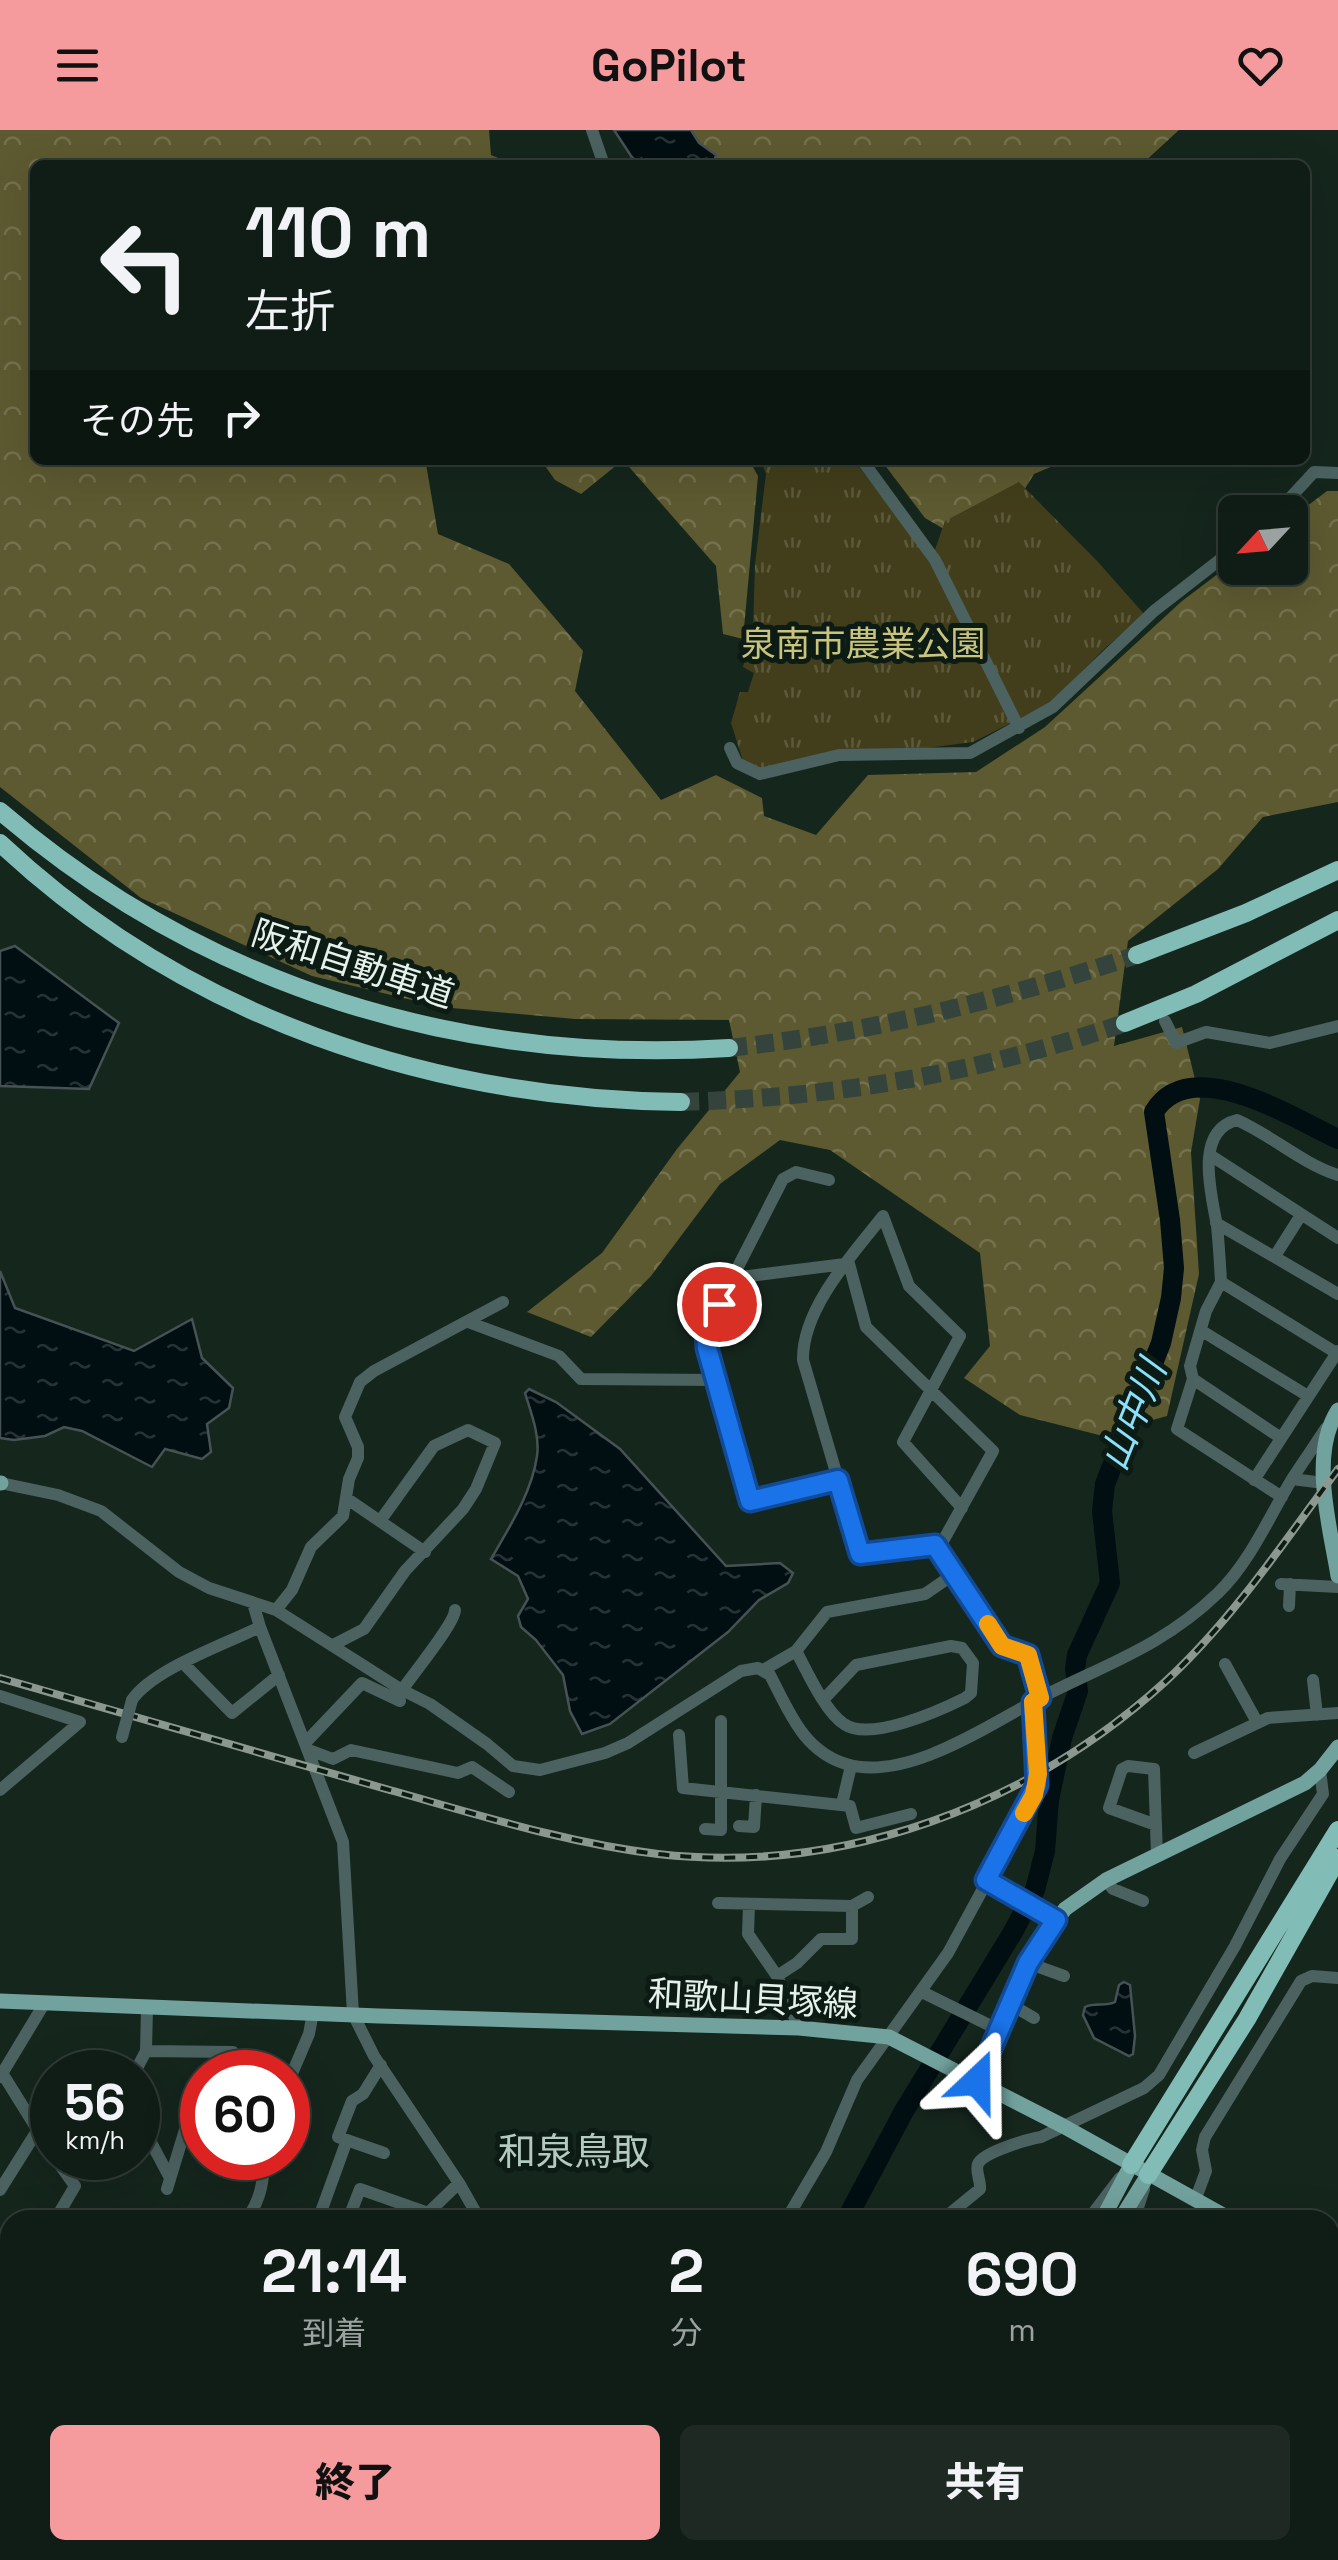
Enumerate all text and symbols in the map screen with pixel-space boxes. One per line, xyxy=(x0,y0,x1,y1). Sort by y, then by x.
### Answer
text: GoPilot xyxy=(591,37,747,94)
icon: menu xyxy=(50,38,105,93)
icon: heart xyxy=(1233,38,1288,93)
text: 110 m xyxy=(245,188,431,277)
icon: left xyxy=(80,200,210,330)
text: 左折 xyxy=(245,283,335,340)
icon: right xyxy=(214,390,269,445)
text: その先 xyxy=(80,397,194,445)
north arrow xyxy=(1218,495,1308,585)
map controls xyxy=(1218,495,1308,585)
park label: 泉南市農業公園 xyxy=(740,622,986,666)
street label: 阪和自動車道 xyxy=(246,911,460,1017)
pin xyxy=(677,1262,762,1347)
icon: arrive xyxy=(692,1277,747,1332)
water label: 山中川 xyxy=(1089,1349,1178,1477)
street label: 和歌山貝塚線 xyxy=(647,1972,859,2026)
position arrow xyxy=(925,2029,1029,2133)
speed limit sign: 60 xyxy=(180,2050,310,2180)
text: 56 xyxy=(65,2071,125,2135)
text: km/h xyxy=(65,2124,125,2156)
district label: 和泉鳥取 xyxy=(498,2128,650,2176)
text: 21:14 xyxy=(261,2233,407,2310)
text: 2 xyxy=(669,2233,704,2310)
text: 690 xyxy=(966,2236,1079,2313)
text: m xyxy=(1008,2310,1036,2350)
text: 到着 xyxy=(302,2313,366,2353)
text: 分 xyxy=(670,2313,702,2353)
button: 終了 xyxy=(50,2425,660,2540)
button: 共有 xyxy=(680,2425,1290,2540)

